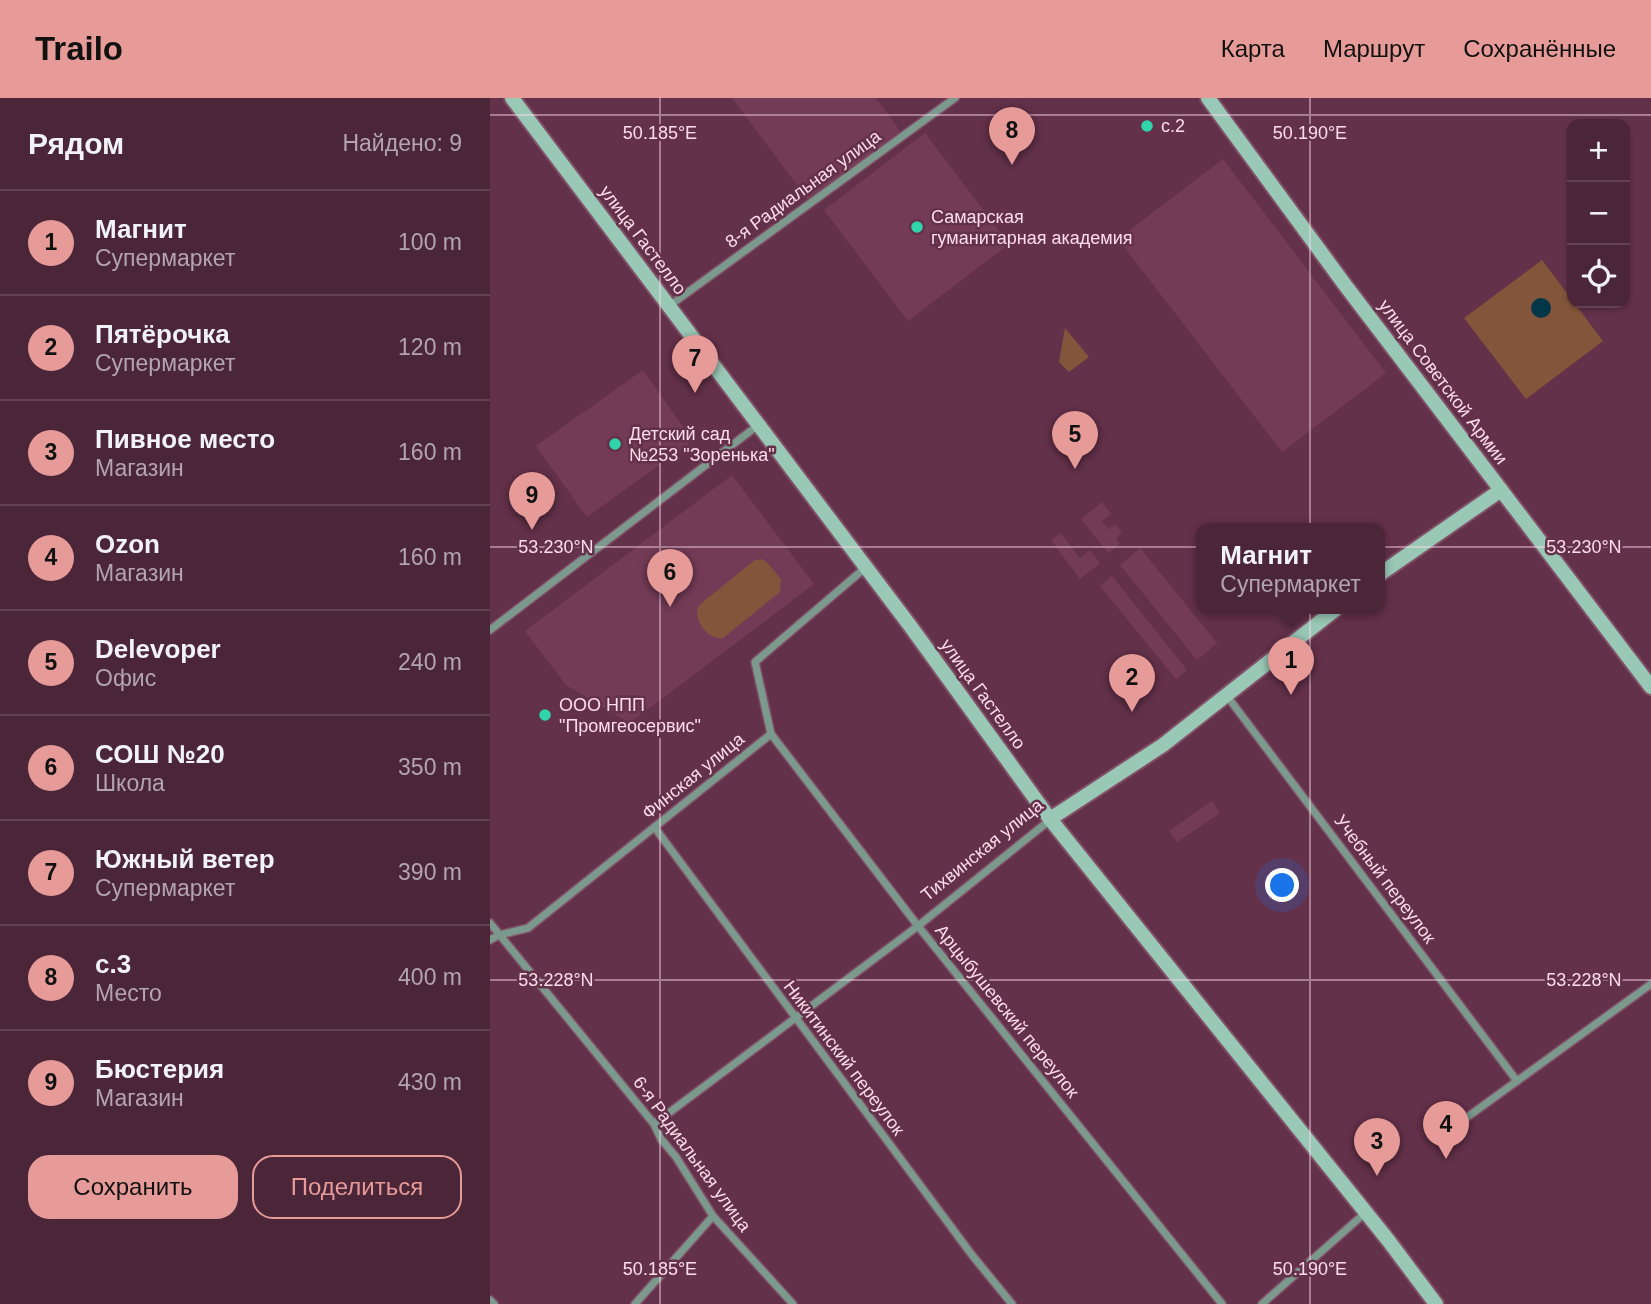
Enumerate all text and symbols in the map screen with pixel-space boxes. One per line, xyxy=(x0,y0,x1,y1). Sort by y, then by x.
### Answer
text: Trailo xyxy=(35,30,123,67)
text: Карта xyxy=(1221,35,1285,62)
text: Маршрут xyxy=(1323,35,1425,62)
text: Сохранённые xyxy=(1463,35,1616,62)
pin: 8 xyxy=(989,107,1035,165)
place label: с.2 xyxy=(1161,116,1185,136)
marker: с.2 xyxy=(1139,118,1155,134)
map controls xyxy=(1567,119,1630,308)
button: + xyxy=(1567,119,1630,182)
text: 50.185°E xyxy=(623,123,697,143)
text: 50.190°E xyxy=(1273,123,1347,143)
street label: 8-я Радиальная улица xyxy=(722,125,885,252)
text: Рядом xyxy=(28,127,124,160)
text: Найдено: 9 xyxy=(342,130,462,156)
street label: улица Гастелло xyxy=(596,182,690,298)
button: − xyxy=(1567,182,1630,245)
place label: Самарская гуманитарная академия xyxy=(931,207,1133,248)
text: Магнит xyxy=(95,214,187,244)
marker: Самарская гуманитарная академия xyxy=(909,219,925,235)
text: 1 xyxy=(45,229,57,255)
text: 100 m xyxy=(398,229,462,255)
text: Супермаркет xyxy=(95,245,235,271)
button: locate xyxy=(1567,245,1630,308)
street label: улица Советской Армии xyxy=(1375,296,1511,468)
text: Пятёрочка xyxy=(95,319,230,349)
text: 2 xyxy=(45,334,57,360)
text: 120 m xyxy=(398,334,462,360)
pin: 7 xyxy=(672,335,718,393)
text: Супермаркет xyxy=(95,350,235,376)
pin: 5 xyxy=(1052,411,1098,469)
text: Пивное место xyxy=(95,424,275,454)
place label: Детский сад №253 "Зоренька" xyxy=(629,424,775,465)
marker: Детский сад №253 "Зоренька" xyxy=(607,436,623,452)
text: 3 xyxy=(45,439,57,465)
text: 160 m xyxy=(398,439,462,465)
text: Магазин xyxy=(95,455,184,481)
pin: 9 xyxy=(509,472,555,530)
popup xyxy=(1196,523,1385,614)
text: Ozon xyxy=(95,529,160,559)
text: 53.230°N xyxy=(518,537,594,557)
text: 53.230°N xyxy=(1546,537,1622,557)
text: Магнит xyxy=(1220,540,1312,570)
text: 4 xyxy=(45,544,57,570)
text: 160 m xyxy=(398,544,462,570)
pin: 6 xyxy=(647,549,693,607)
text: Магазин xyxy=(95,560,184,586)
text: Супермаркет xyxy=(1220,571,1361,597)
text: Delevoper xyxy=(95,634,221,664)
street label: улица Гастелло xyxy=(936,635,1030,753)
pin: 1 xyxy=(1268,637,1314,695)
text: 5 xyxy=(45,649,57,675)
text: 240 m xyxy=(398,649,462,675)
pin: 2 xyxy=(1109,654,1155,712)
text: Офис xyxy=(95,665,156,691)
place label: ООО НПП "Промгеосервис" xyxy=(559,695,701,736)
marker: ООО НПП "Промгеосервис" xyxy=(537,707,553,723)
street label: Финская улица xyxy=(638,728,749,823)
text: СОШ №20 xyxy=(95,739,225,769)
text: 6 xyxy=(45,754,57,780)
text: 350 m xyxy=(398,754,462,780)
text: Школа xyxy=(95,770,165,796)
street label: Тихвинская улица xyxy=(917,794,1047,905)
street label: Учебный переулок xyxy=(1330,811,1440,947)
text: Южный ветер xyxy=(95,844,275,874)
text: 7 xyxy=(45,859,57,885)
text: 390 m xyxy=(398,859,462,885)
your location xyxy=(1265,868,1299,902)
text: Супермаркет xyxy=(95,875,235,901)
street label: Арцыбушевский переулок xyxy=(931,920,1083,1102)
text: с.3 xyxy=(95,949,131,979)
text: 8 xyxy=(45,964,57,990)
text: 400 m xyxy=(398,964,462,990)
text: 53.228°N xyxy=(518,970,594,990)
text: 53.228°N xyxy=(1546,970,1622,990)
street label: Никитинский переулок xyxy=(779,977,909,1139)
text: Место xyxy=(95,980,162,1006)
text: Бюстерия xyxy=(95,1054,224,1084)
text: 9 xyxy=(45,1069,57,1095)
text: 430 m xyxy=(398,1069,462,1095)
street label: 6-я Радиальная улица xyxy=(629,1073,756,1236)
text: Магазин xyxy=(95,1085,184,1111)
pin: 4 xyxy=(1423,1101,1469,1159)
pin: 3 xyxy=(1354,1118,1400,1176)
button: Сохранить xyxy=(28,1155,238,1219)
button: Поделиться xyxy=(252,1155,462,1219)
text: 50.185°E xyxy=(623,1259,697,1279)
text: 50.190°E xyxy=(1273,1259,1347,1279)

